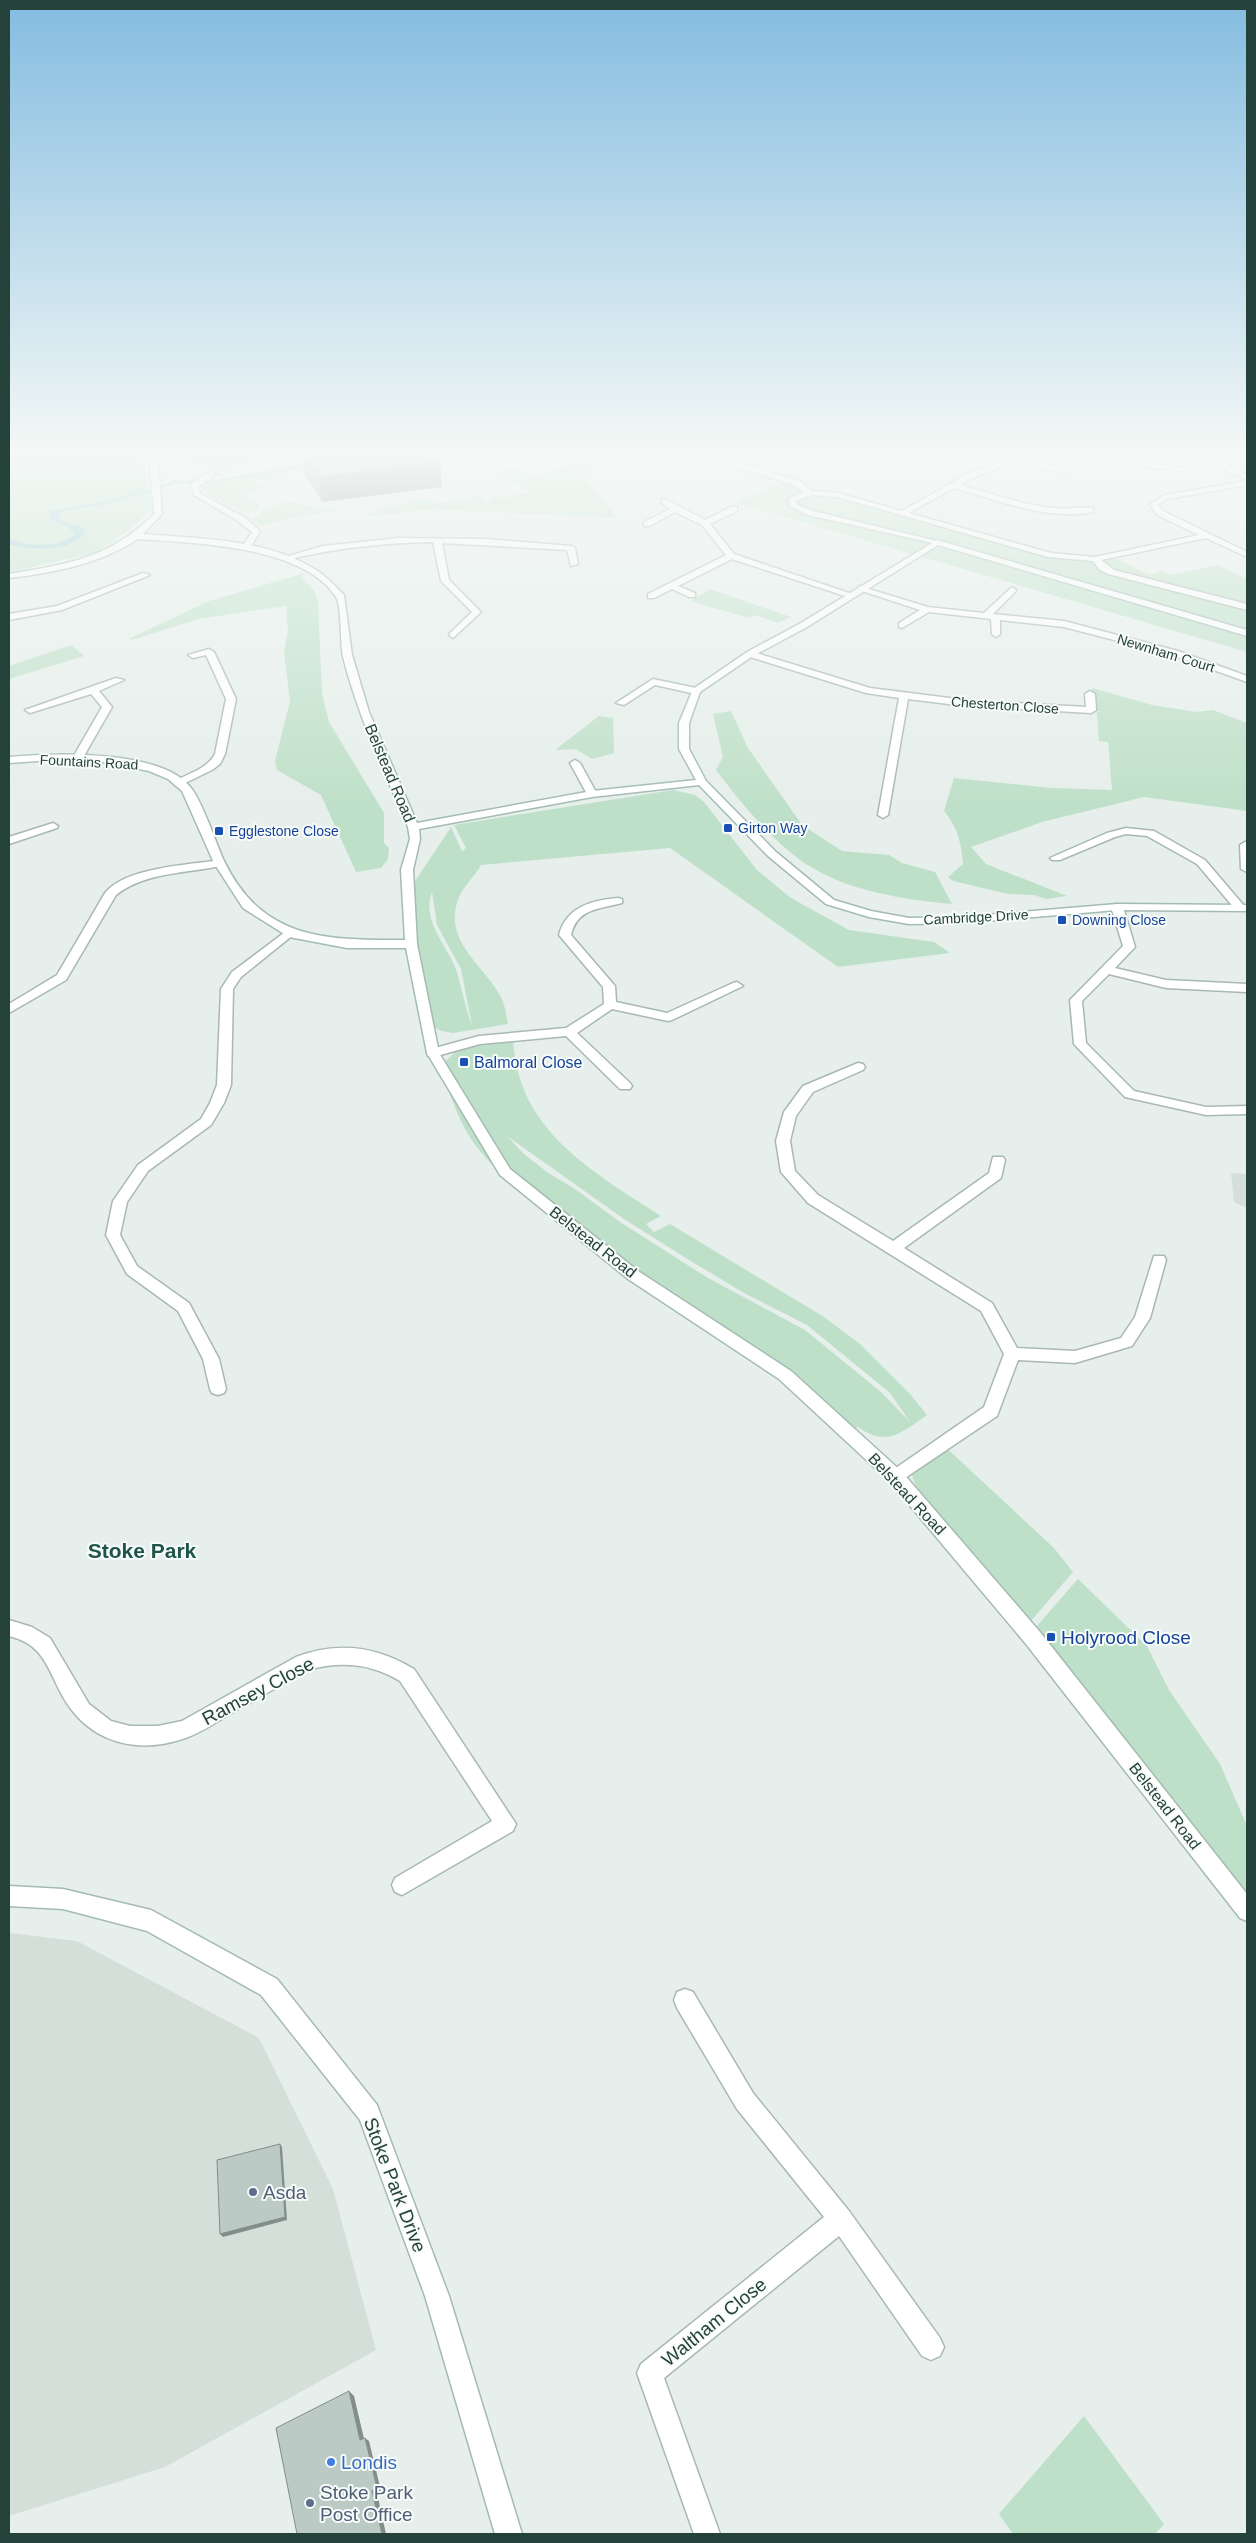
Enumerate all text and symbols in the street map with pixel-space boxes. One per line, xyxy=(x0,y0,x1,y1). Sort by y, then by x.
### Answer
street label: Newnham Court xyxy=(1115,631,1217,675)
street label: Chesterton Close xyxy=(950,693,1060,717)
street label: Belstead Road xyxy=(362,721,418,825)
street label: Fountains Road xyxy=(39,751,139,773)
place label: Girton Way xyxy=(738,820,808,836)
marker: Girton Way xyxy=(722,822,734,834)
place label: Egglestone Close xyxy=(229,823,339,839)
marker: Egglestone Close xyxy=(213,825,225,837)
street label: Cambridge Drive xyxy=(923,906,1029,928)
place label: Downing Close xyxy=(1072,912,1166,928)
marker: Downing Close xyxy=(1056,914,1068,926)
place label: Balmoral Close xyxy=(474,1054,583,1071)
marker: Balmoral Close xyxy=(458,1056,470,1068)
street label: Belstead Road xyxy=(546,1203,640,1281)
street label: Belstead Road xyxy=(865,1450,949,1538)
district label: Stoke Park xyxy=(88,1539,197,1562)
place label: Holyrood Close xyxy=(1061,1627,1191,1648)
marker: Holyrood Close xyxy=(1045,1631,1057,1643)
street label: Ramsey Close xyxy=(199,1653,317,1729)
street label: Belstead Road xyxy=(1126,1759,1204,1853)
street label: Stoke Park Drive xyxy=(360,2115,430,2255)
place label: Asda xyxy=(263,2182,307,2203)
marker: Asda xyxy=(247,2186,259,2198)
street label: Waltham Close xyxy=(658,2274,770,2370)
place label: Londis xyxy=(341,2452,397,2473)
marker: Londis xyxy=(325,2456,337,2468)
place label: Stoke Park Post Office xyxy=(320,2482,413,2525)
marker: Stoke Park Post Office xyxy=(304,2497,316,2509)

